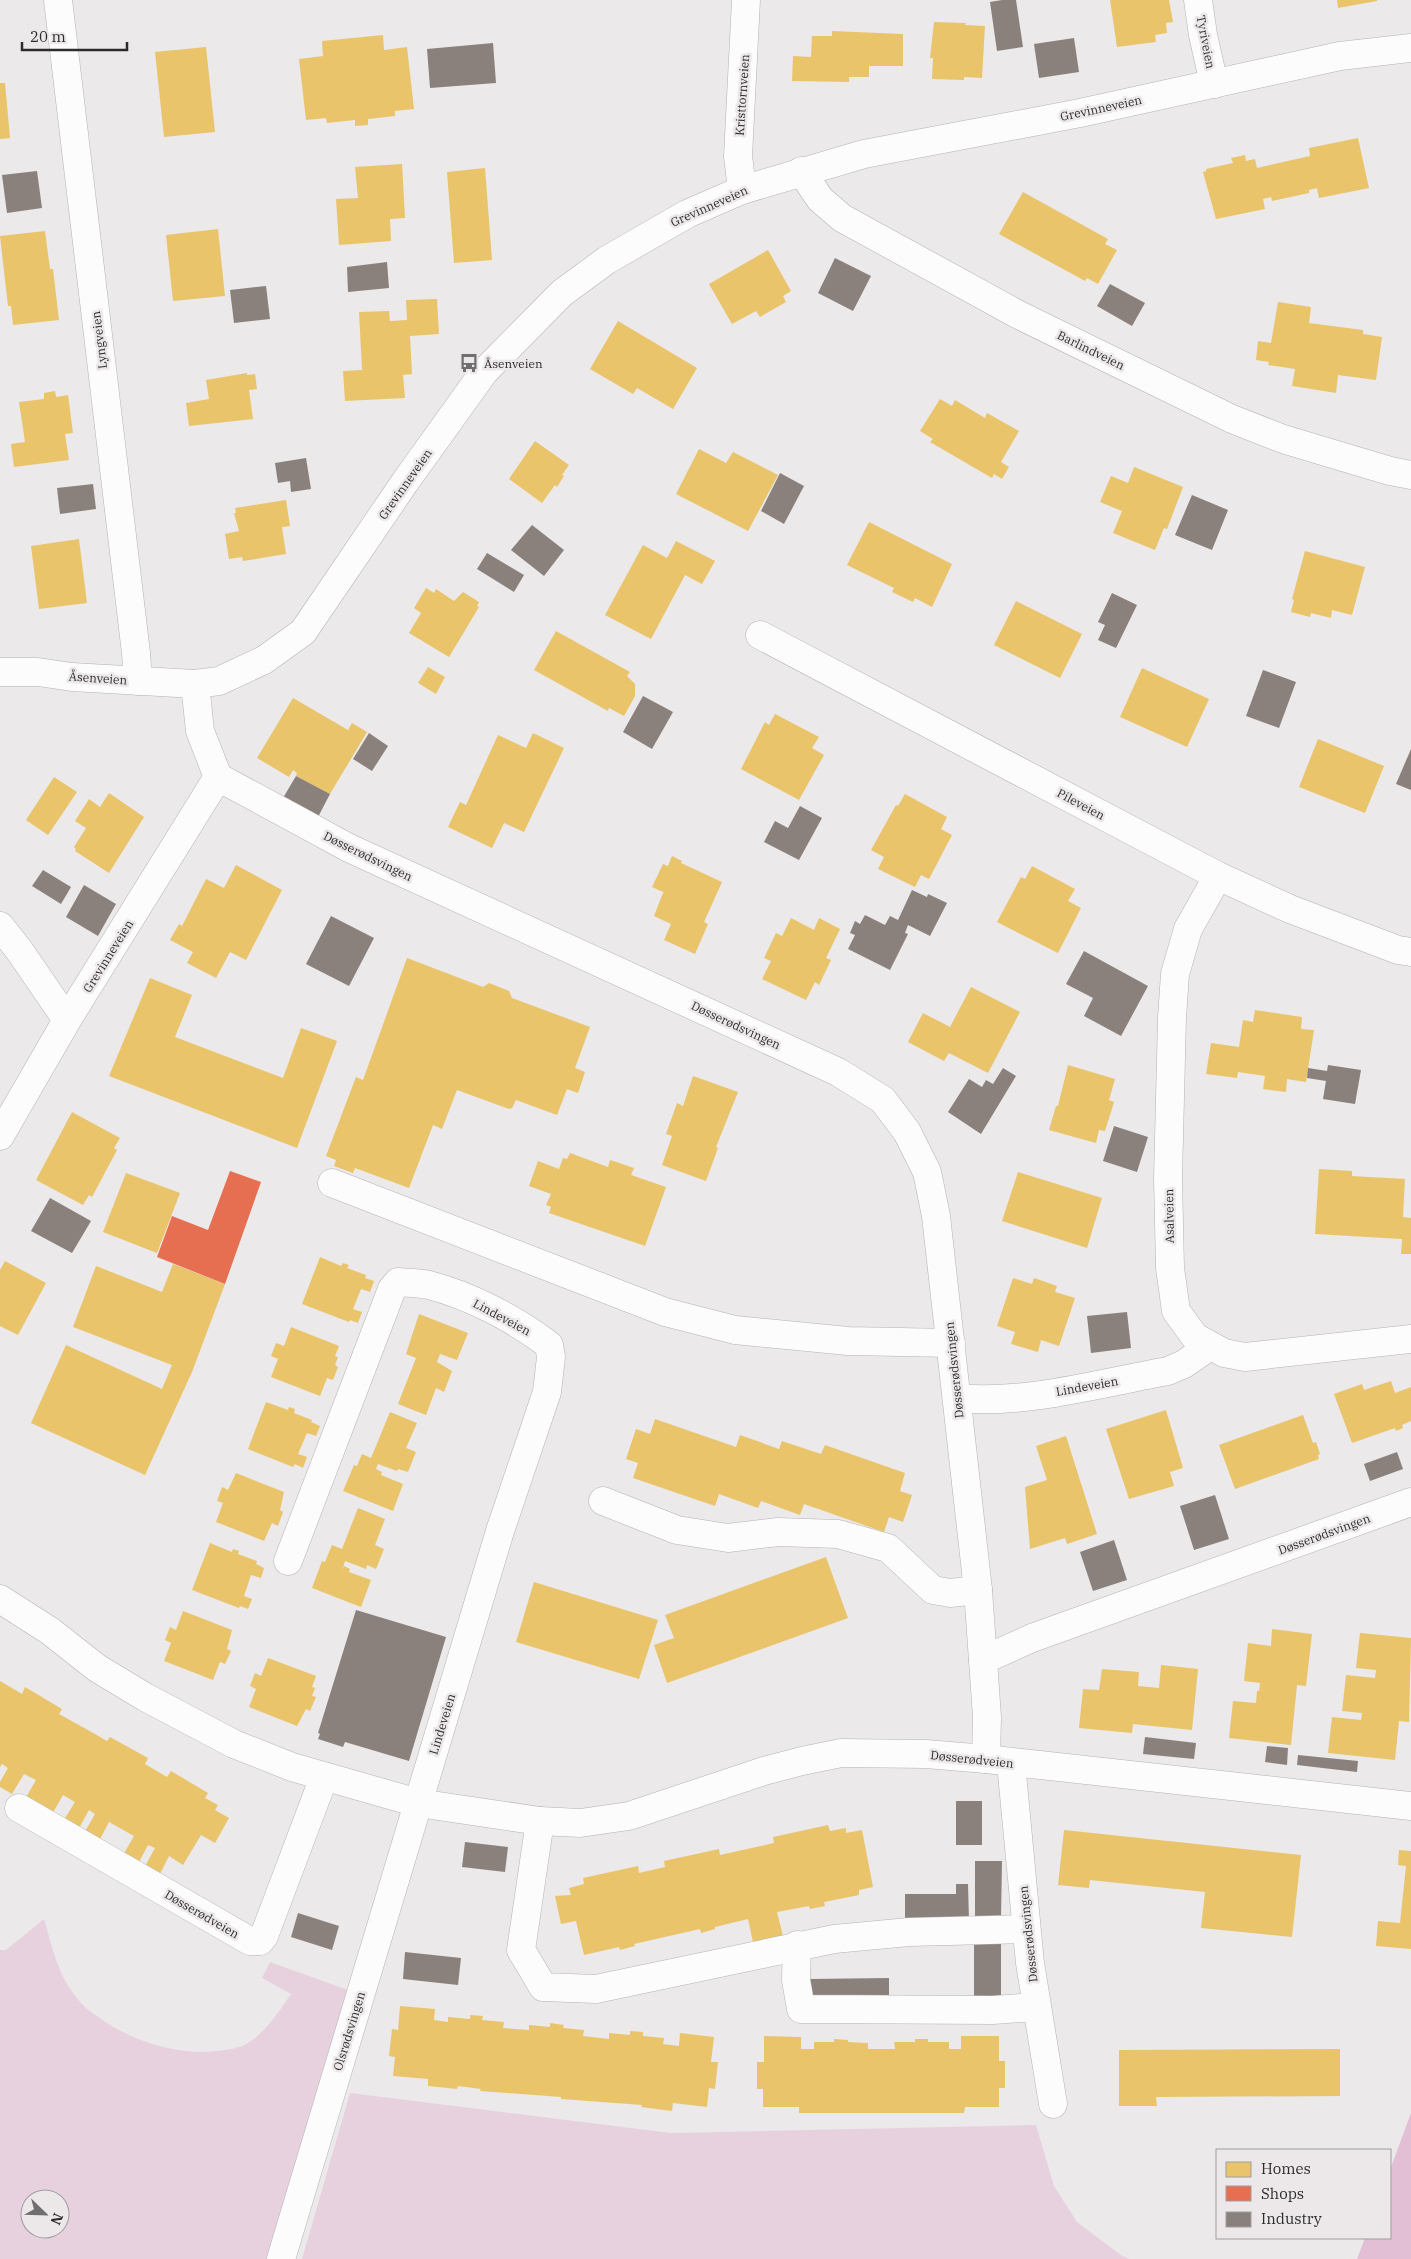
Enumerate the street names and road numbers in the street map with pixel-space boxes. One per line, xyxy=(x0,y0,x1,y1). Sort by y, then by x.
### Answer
street label: Tyriveien xyxy=(1193,14,1219,70)
street label: Kristtornveien xyxy=(732,53,752,136)
street label: Grevinneveien xyxy=(1059,92,1143,124)
street label: Grevinneveien xyxy=(668,182,750,230)
street label: Lyngveien xyxy=(88,310,110,370)
street label: Barlindveien xyxy=(1055,327,1127,373)
street label: Grevinneveien xyxy=(375,445,435,522)
street label: Åsenveien xyxy=(68,668,128,688)
street label: Pileveien xyxy=(1055,785,1108,823)
street label: Døsserødsvingen xyxy=(321,828,415,884)
street label: Grevinneveien xyxy=(80,917,137,995)
street label: Døsserødsvingen xyxy=(689,998,783,1052)
street label: Asalveien xyxy=(1161,1188,1177,1244)
street label: Lindeveien xyxy=(471,1296,534,1339)
street label: Døsserødsvingen xyxy=(941,1321,967,1419)
street label: Lindeveien xyxy=(1055,1373,1120,1399)
street label: Døsserødsvingen xyxy=(1276,1510,1372,1558)
street label: Lindeveien xyxy=(426,1691,458,1756)
street label: Døsserødveien xyxy=(930,1747,1015,1771)
street label: Døsserødsvingen xyxy=(1015,1885,1041,1983)
street label: Døsserødveien xyxy=(162,1887,242,1942)
street label: Olsrødsvingen xyxy=(330,1989,368,2072)

